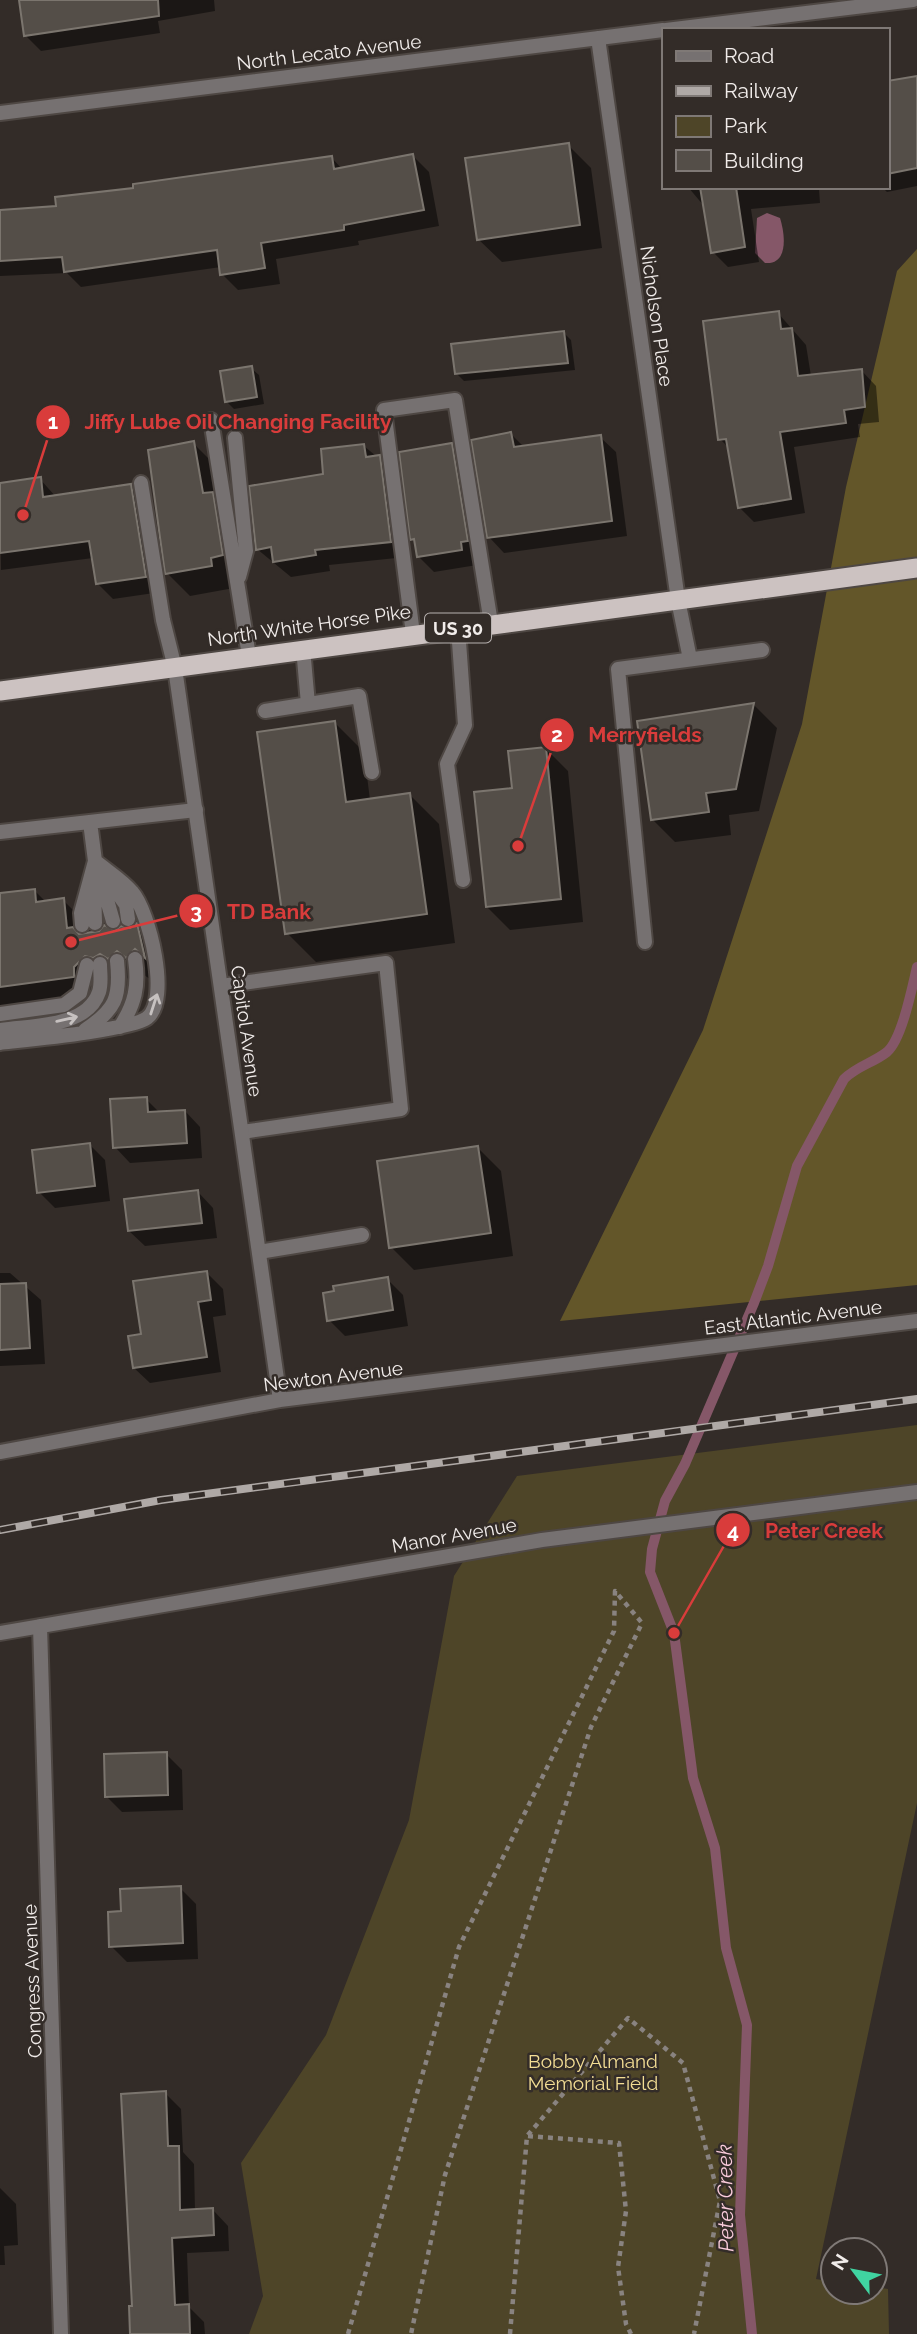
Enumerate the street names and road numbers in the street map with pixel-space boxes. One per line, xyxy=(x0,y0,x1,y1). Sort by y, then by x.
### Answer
street label: North Lecato Avenue xyxy=(235,30,423,74)
street label: Nicholson Place xyxy=(636,244,678,388)
street label: North White Horse Pike xyxy=(206,600,412,650)
road number: US 30 xyxy=(425,614,491,642)
street label: Capitol Avenue xyxy=(227,964,267,1098)
street label: East Atlantic Avenue xyxy=(703,1295,883,1339)
street label: Newton Avenue xyxy=(262,1357,404,1395)
street label: Manor Avenue xyxy=(390,1513,518,1557)
street label: Congress Avenue xyxy=(18,1904,46,2058)

